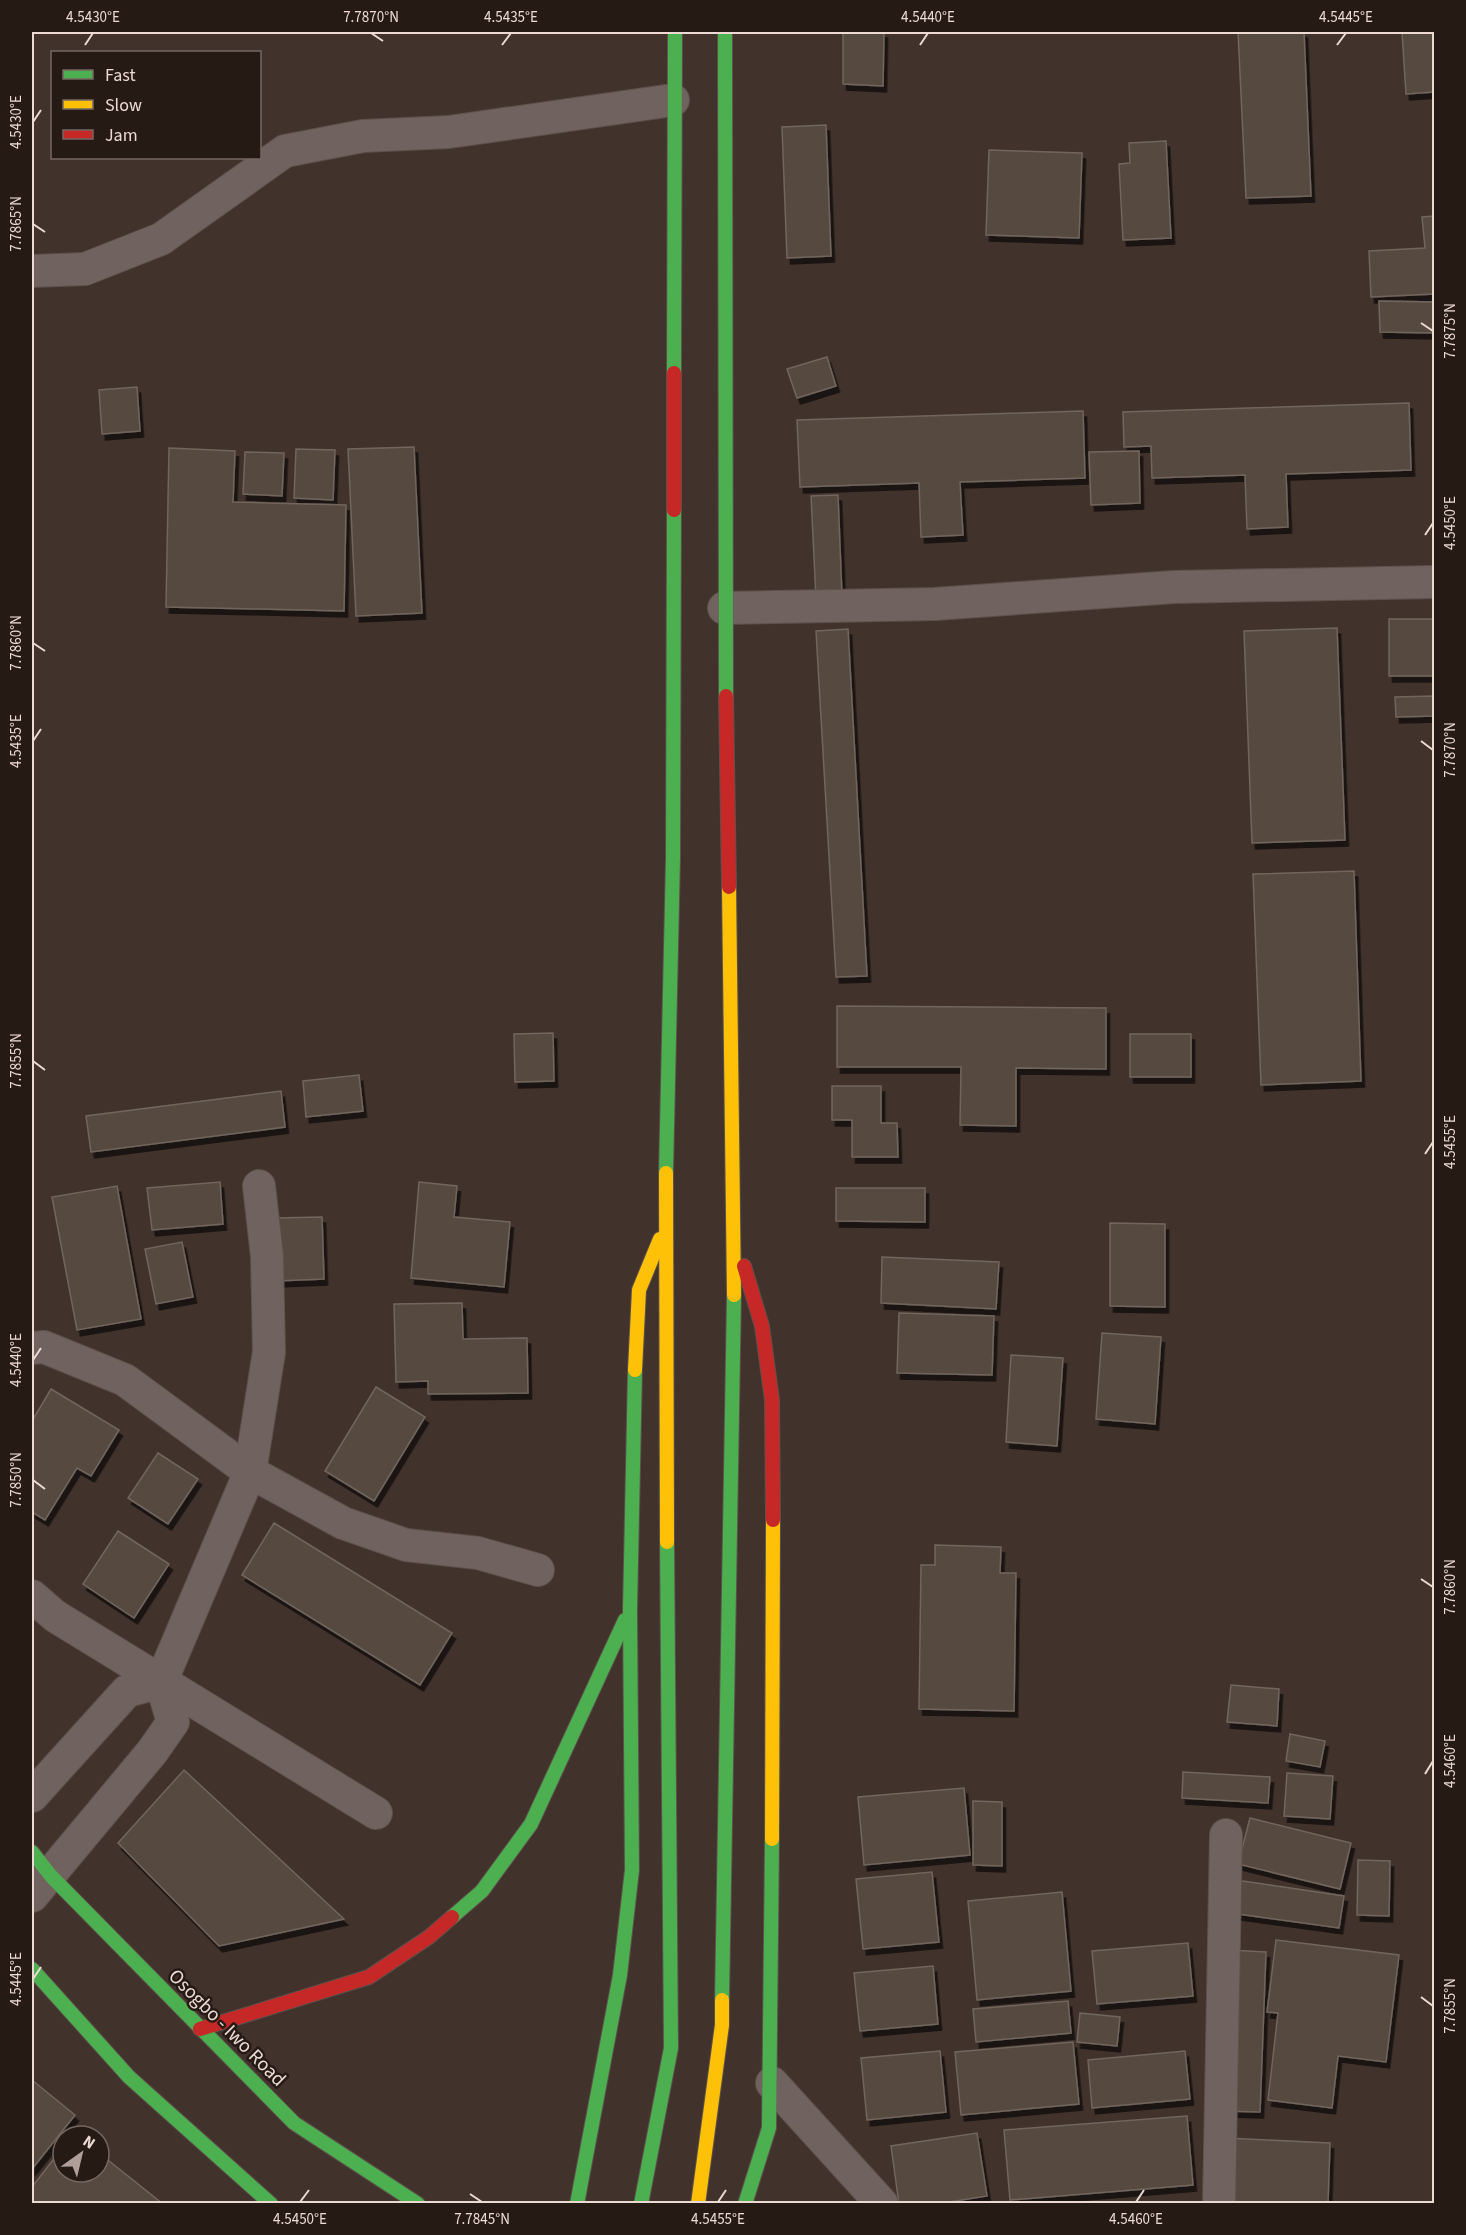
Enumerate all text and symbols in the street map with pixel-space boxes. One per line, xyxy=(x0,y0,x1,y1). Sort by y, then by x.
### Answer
text: 4.5430°E xyxy=(66,7,120,28)
text: 7.7870°N xyxy=(343,7,399,28)
text: 4.5435°E xyxy=(484,7,538,28)
text: 4.5440°E xyxy=(901,7,955,28)
text: 4.5445°E xyxy=(1319,7,1373,28)
legend xyxy=(51,51,261,159)
text: Fast xyxy=(105,63,136,88)
text: Slow xyxy=(105,93,142,118)
text: 4.5430°E xyxy=(6,95,27,149)
text: Jam xyxy=(105,123,138,148)
text: 7.7865°N xyxy=(6,196,27,252)
text: 7.7875°N xyxy=(1440,303,1461,359)
text: 4.5450°E xyxy=(1440,496,1461,550)
text: 7.7860°N xyxy=(6,615,27,671)
text: 4.5435°E xyxy=(6,714,27,768)
text: 7.7870°N xyxy=(1440,722,1461,778)
text: 7.7855°N xyxy=(6,1033,27,1089)
text: 4.5455°E xyxy=(1440,1115,1461,1169)
text: 4.5440°E xyxy=(6,1333,27,1387)
text: 7.7850°N xyxy=(6,1452,27,1508)
text: 7.7860°N xyxy=(1440,1559,1461,1615)
text: 4.5460°E xyxy=(1440,1734,1461,1788)
text: 4.5445°E xyxy=(6,1952,27,2006)
street label: Osogbo - Iwo Road xyxy=(162,1963,292,2093)
text: 7.7855°N xyxy=(1440,1978,1461,2034)
north arrow xyxy=(51,2124,111,2184)
text: N xyxy=(78,2130,99,2154)
text: 4.5450°E xyxy=(273,2209,327,2230)
text: 7.7845°N xyxy=(454,2209,510,2230)
text: 4.5455°E xyxy=(691,2209,745,2230)
text: 4.5460°E xyxy=(1109,2209,1163,2230)

